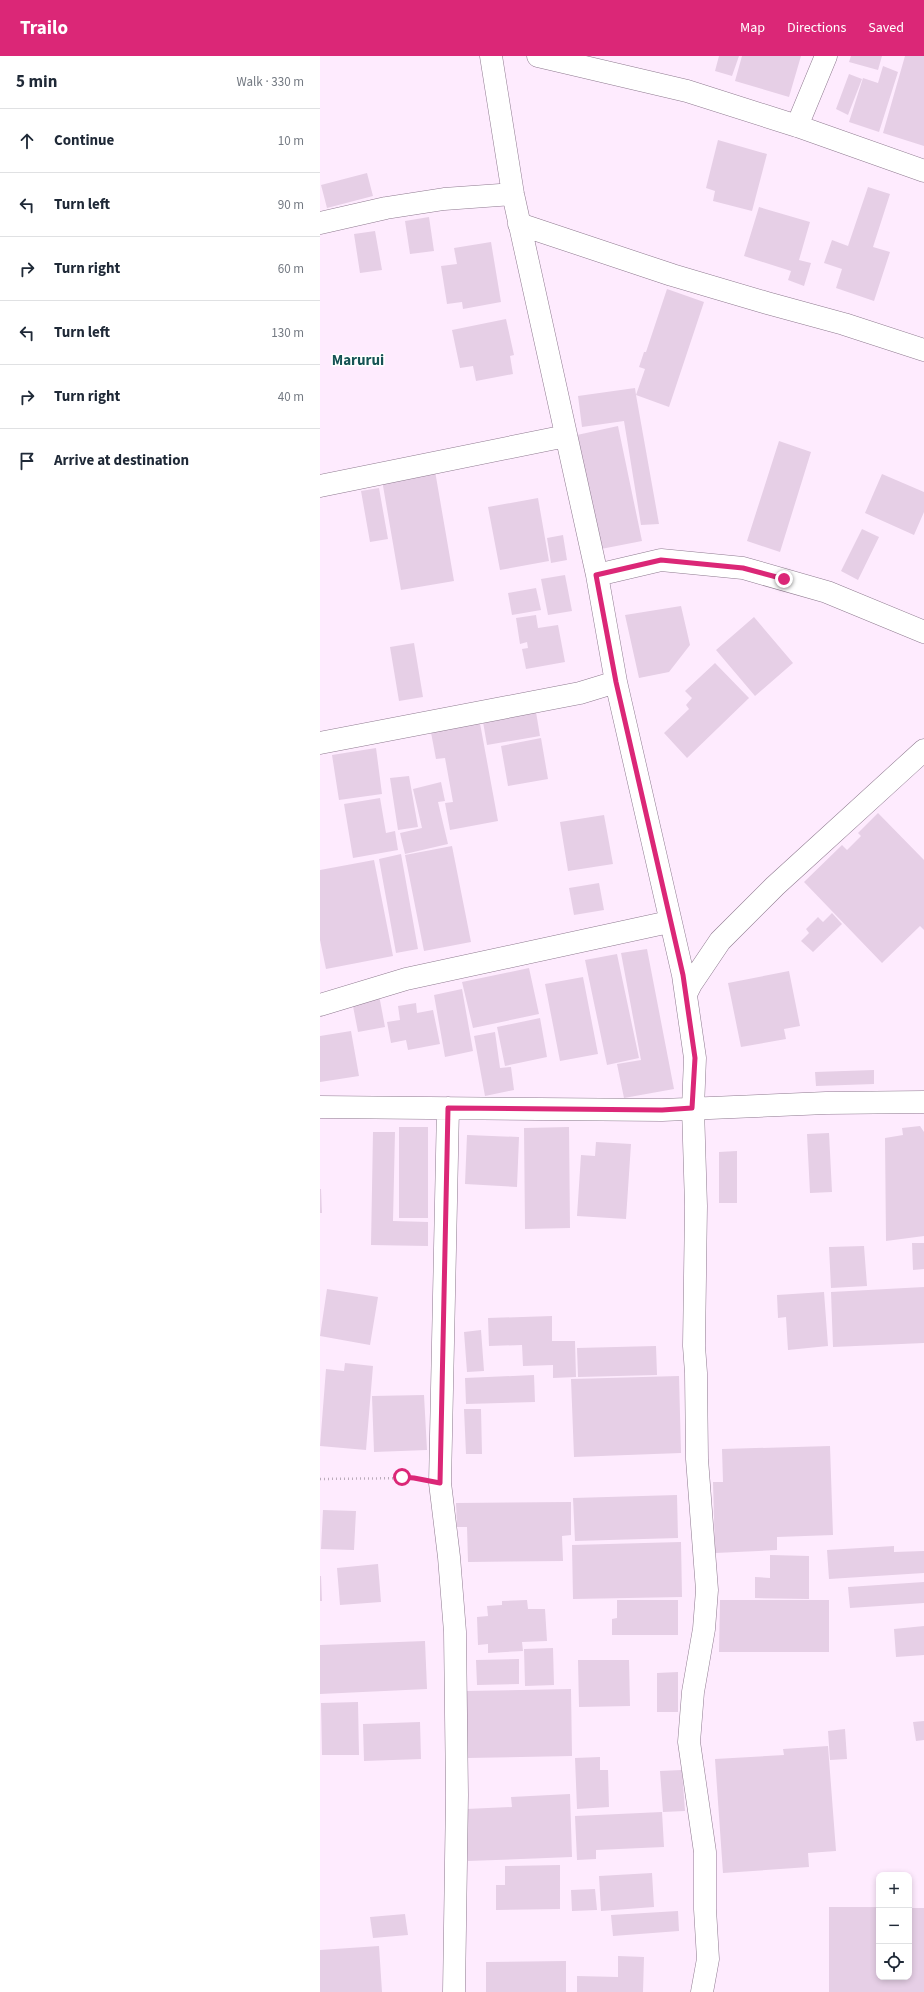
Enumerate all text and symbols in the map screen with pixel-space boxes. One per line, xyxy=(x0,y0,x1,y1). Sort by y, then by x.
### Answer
text: Trailo xyxy=(20,15,68,42)
text: Map xyxy=(740,18,765,38)
text: Directions xyxy=(787,18,846,38)
text: Saved xyxy=(868,18,904,38)
text: 5 min xyxy=(16,70,57,94)
text: Walk · 330 m xyxy=(236,73,304,91)
icon: ahead xyxy=(16,130,38,152)
text: Continue xyxy=(54,130,114,151)
text: 10 m xyxy=(278,132,304,150)
icon: left xyxy=(16,194,38,216)
text: Turn left xyxy=(54,194,110,215)
text: 90 m xyxy=(278,196,304,214)
icon: right xyxy=(16,258,38,280)
text: Turn right xyxy=(54,258,120,279)
text: 60 m xyxy=(278,260,304,278)
icon: left xyxy=(16,322,38,344)
text: Turn left xyxy=(54,322,110,343)
text: 130 m xyxy=(271,324,304,342)
district label: Marurui xyxy=(332,350,384,371)
icon: right xyxy=(16,386,38,408)
text: Turn right xyxy=(54,386,120,407)
text: 40 m xyxy=(278,388,304,406)
icon: arrive xyxy=(16,450,38,472)
text: Arrive at destination xyxy=(54,450,189,471)
route end xyxy=(775,570,793,588)
route start xyxy=(393,1468,411,1486)
map controls xyxy=(876,1872,912,1980)
button: + xyxy=(876,1872,912,1908)
button: − xyxy=(876,1908,912,1944)
button: locate xyxy=(876,1944,912,1980)

